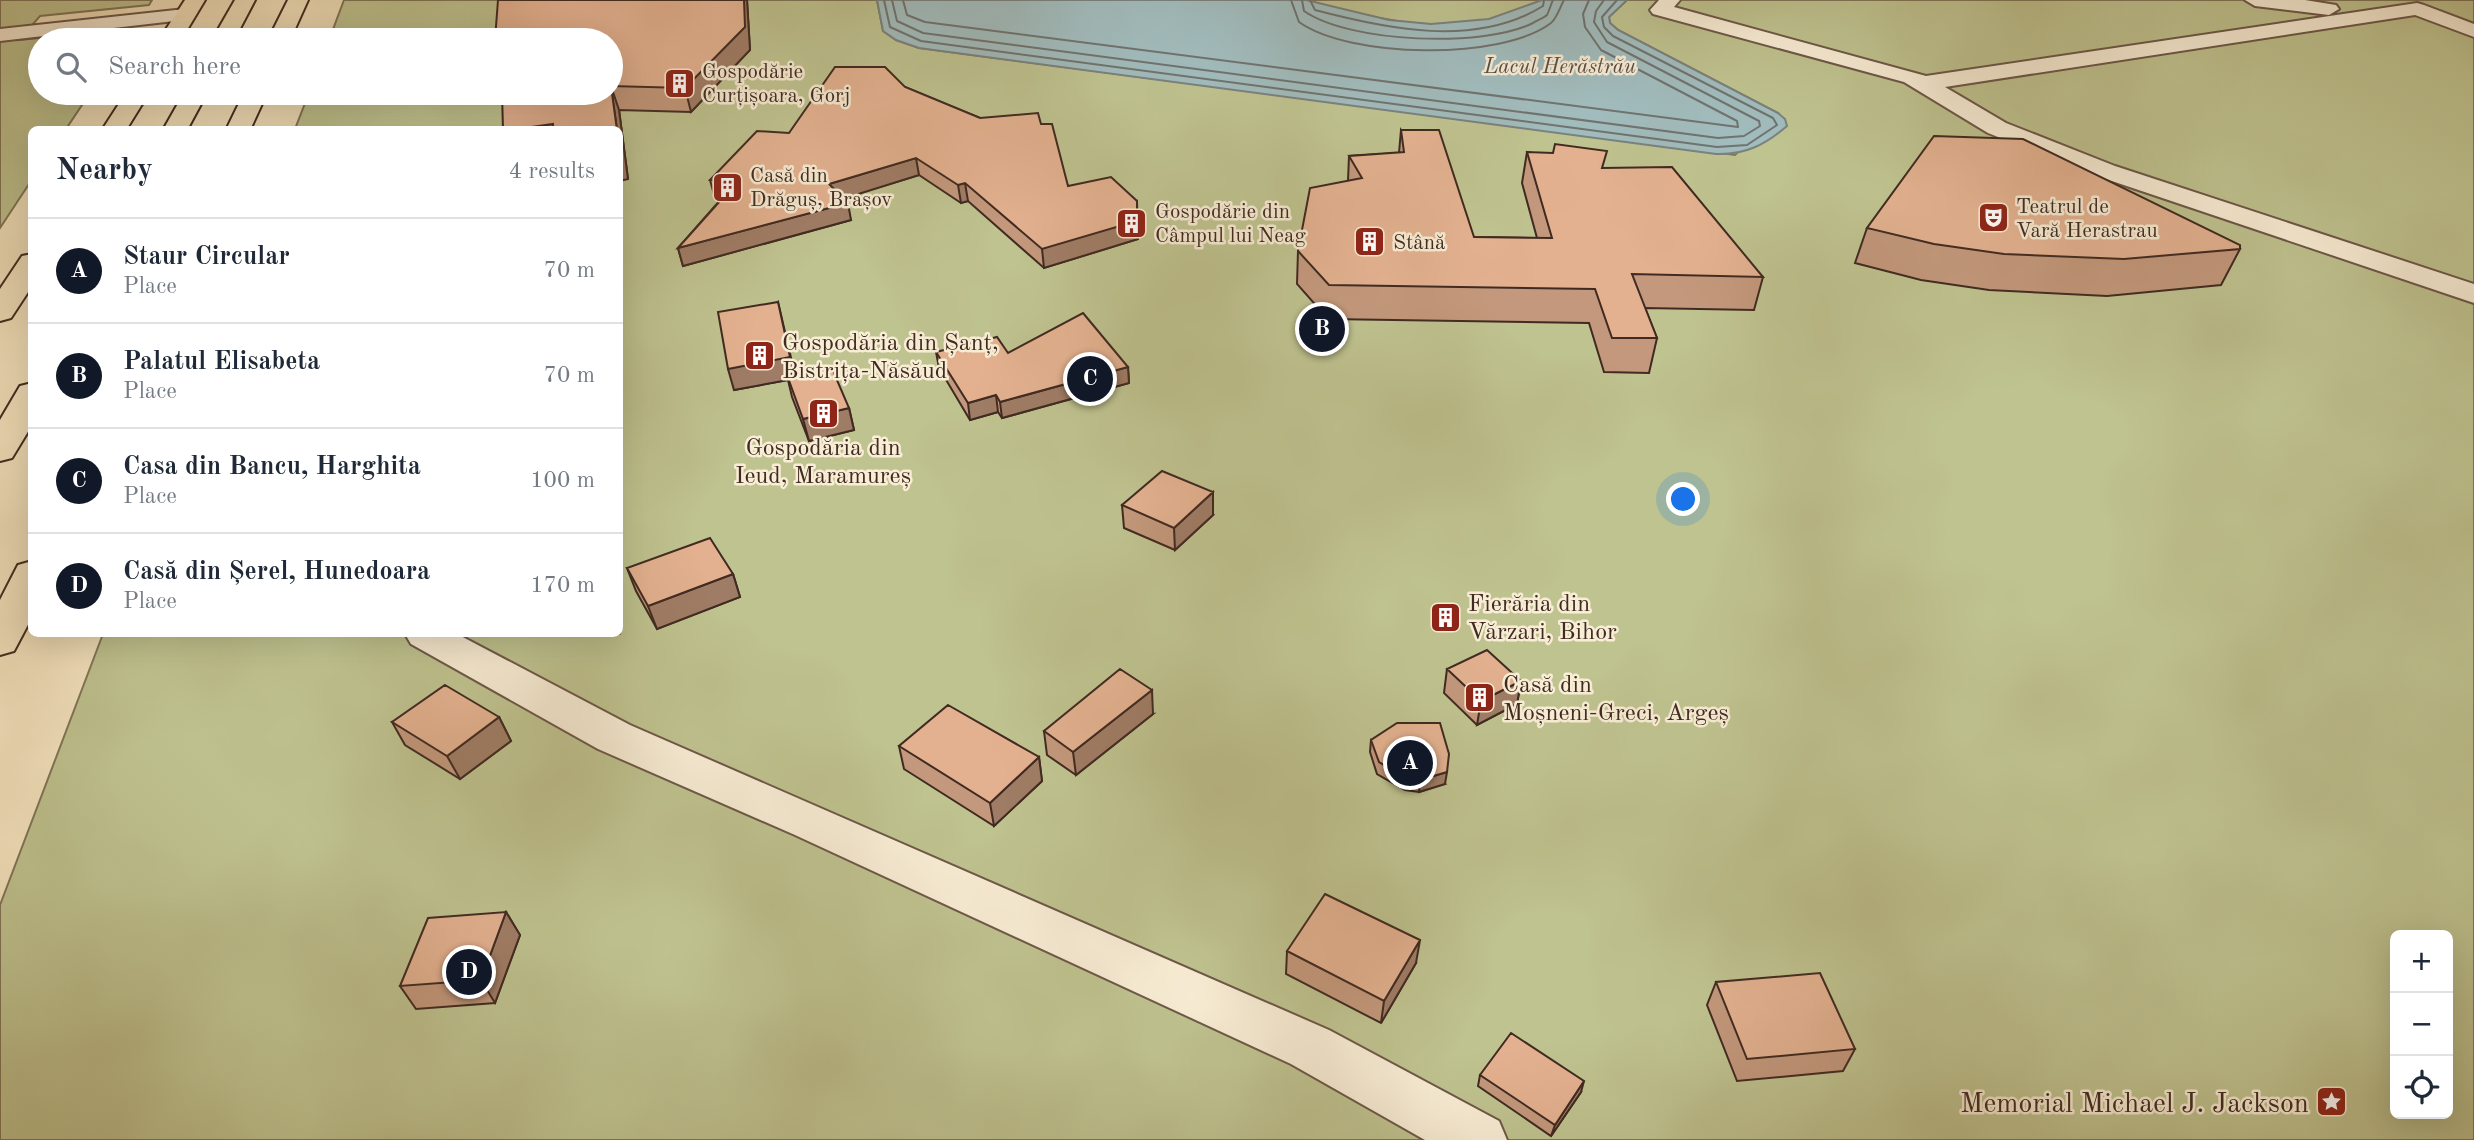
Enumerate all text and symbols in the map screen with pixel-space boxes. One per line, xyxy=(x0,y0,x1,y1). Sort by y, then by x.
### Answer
search box xyxy=(28,28,623,105)
icon: search xyxy=(52,48,90,86)
text: Search here xyxy=(108,54,241,80)
water label: Lacul Herăstrău xyxy=(1483,57,1636,78)
place label: Gospodărie Curțișoara, Gorj xyxy=(702,62,850,108)
building icon: Gospodărie Curțișoara, Gorj xyxy=(662,66,696,100)
text: Nearby xyxy=(56,156,153,186)
text: 4 results xyxy=(509,160,595,183)
place label: Casă din Drăguș, Brașov xyxy=(750,166,892,212)
building icon: Casă din Drăguș, Brașov xyxy=(710,170,744,204)
place label: Teatrul de Vară Herastrau xyxy=(2016,197,2158,242)
theatre icon: Teatrul de Vară Herastrau xyxy=(1976,201,2010,235)
place label: Gospodărie din Câmpul lui Neag xyxy=(1155,202,1306,247)
building icon: Gospodărie din Câmpul lui Neag xyxy=(1115,206,1149,240)
building icon: Stână xyxy=(1353,225,1387,259)
place label: Stână xyxy=(1393,233,1445,254)
text: Staur Circular xyxy=(123,244,290,270)
text: A xyxy=(70,259,88,282)
text: 70 m xyxy=(544,259,595,282)
text: Place xyxy=(123,275,177,298)
pin: B xyxy=(1299,303,1345,355)
place label: Gospodăria din Șanț, Bistrița-Năsăud xyxy=(782,332,999,384)
building icon: Gospodăria din Șanț, Bistrița-Năsăud xyxy=(742,339,776,373)
text: Palatul Elisabeta xyxy=(123,349,320,375)
pin: C xyxy=(1067,353,1113,405)
text: B xyxy=(71,364,87,387)
text: 70 m xyxy=(544,364,595,387)
text: Place xyxy=(123,380,177,403)
building icon: Gospodăria din Ieud, Maramureș xyxy=(806,396,840,430)
place label: Gospodăria din Ieud, Maramureș xyxy=(735,437,911,489)
text: Casa din Bancu, Harghita xyxy=(123,454,421,480)
text: C xyxy=(71,469,87,492)
text: 100 m xyxy=(530,469,595,492)
your location xyxy=(1666,482,1700,516)
text: Place xyxy=(123,485,177,508)
text: Casă din Șerel, Hunedoara xyxy=(123,559,430,585)
text: D xyxy=(70,574,88,597)
text: 170 m xyxy=(530,574,595,597)
text: Place xyxy=(123,590,177,613)
place label: Fierăria din Vărzari, Bihor xyxy=(1468,593,1617,645)
building icon: Fierăria din Vărzari, Bihor xyxy=(1428,600,1462,634)
place label: Casă din Moșneni-Greci, Argeș xyxy=(1503,674,1729,726)
building icon: Casă din Moșneni-Greci, Argeș xyxy=(1463,681,1497,715)
pin: A xyxy=(1387,737,1433,789)
map controls xyxy=(2390,930,2453,1119)
button: + xyxy=(2390,930,2453,993)
pin: D xyxy=(446,946,492,998)
button: − xyxy=(2390,993,2453,1056)
button: locate xyxy=(2390,1056,2453,1119)
place icon: Memorial Michael J. Jackson xyxy=(2315,1085,2349,1119)
place label: Memorial Michael J. Jackson xyxy=(1960,1091,2309,1119)

